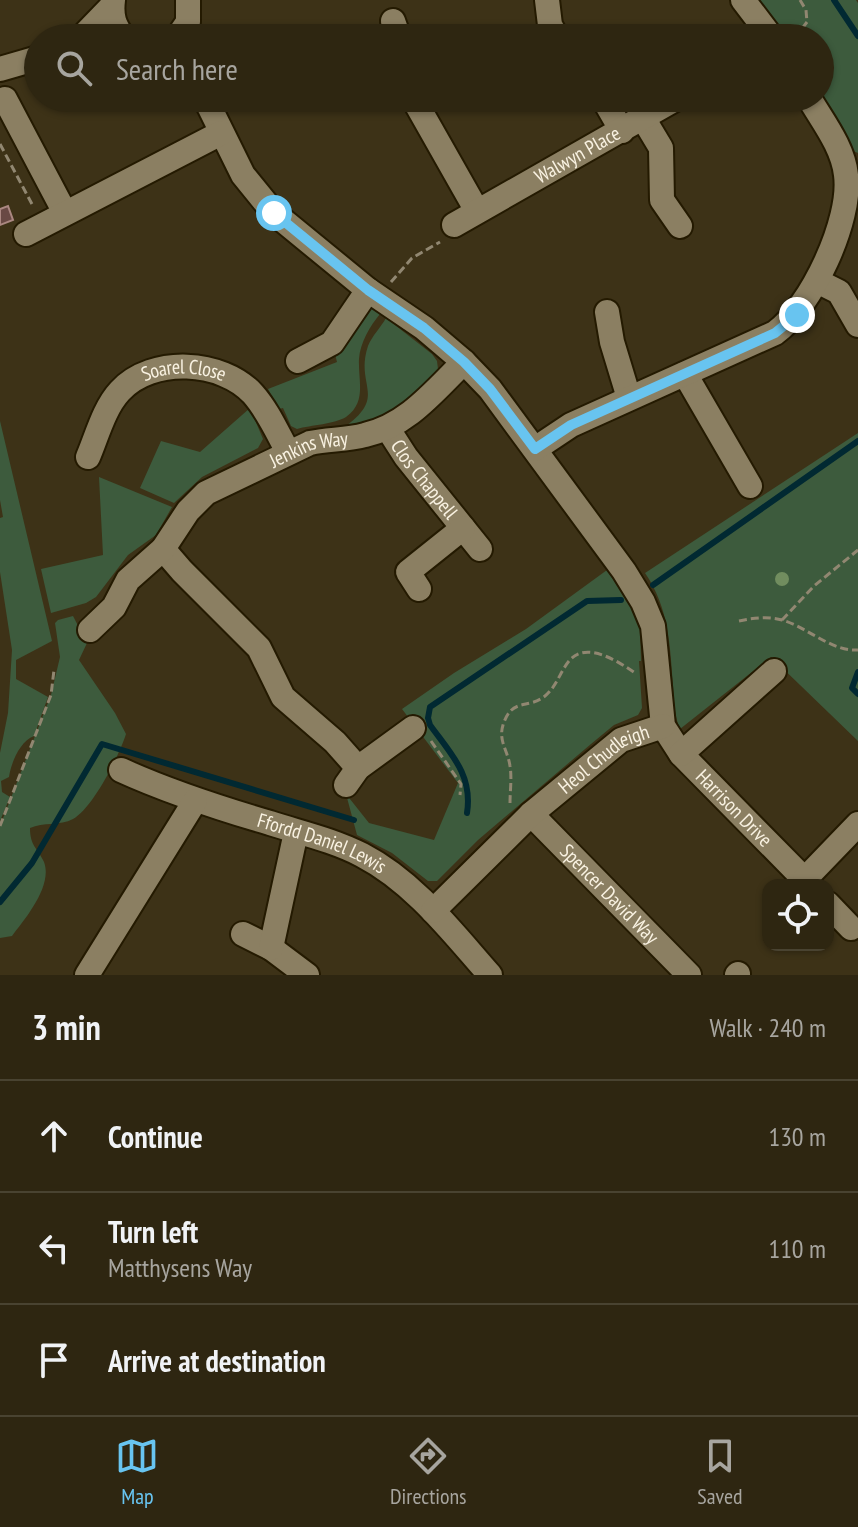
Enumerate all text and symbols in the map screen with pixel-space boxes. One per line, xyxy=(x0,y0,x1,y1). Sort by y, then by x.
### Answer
search box xyxy=(24,24,834,112)
icon: search xyxy=(52,46,96,90)
text: Search here xyxy=(116,49,238,88)
street label: Walwyn Place xyxy=(530,120,625,189)
route start xyxy=(256,195,292,231)
route end xyxy=(779,297,815,333)
street label: Soarel Close xyxy=(137,354,230,387)
street label: Jenkins Way xyxy=(264,425,350,474)
street label: Clos Chappell xyxy=(385,434,464,525)
street label: Heol Chudleigh xyxy=(553,719,652,799)
street label: Harrison Drive xyxy=(690,764,778,852)
street label: Ffordd Daniel Lewis xyxy=(254,807,392,880)
street label: Spencer David Way xyxy=(554,838,665,950)
map controls xyxy=(762,879,834,951)
button: locate xyxy=(762,879,834,951)
text: 3 min xyxy=(32,1005,101,1049)
text: Walk · 240 m xyxy=(709,1011,826,1044)
icon: ahead xyxy=(32,1114,76,1158)
text: Continue xyxy=(108,1117,203,1156)
text: 130 m xyxy=(768,1120,826,1153)
text: Turn left xyxy=(108,1212,198,1251)
icon: left xyxy=(32,1226,76,1270)
text: 110 m xyxy=(768,1232,826,1265)
text: Matthysens Way xyxy=(108,1251,252,1284)
icon: arrive xyxy=(32,1338,76,1382)
text: Arrive at destination xyxy=(108,1341,326,1380)
tab: Map xyxy=(115,1434,159,1510)
tab: Directions xyxy=(390,1434,467,1510)
tab: Saved xyxy=(697,1434,743,1510)

